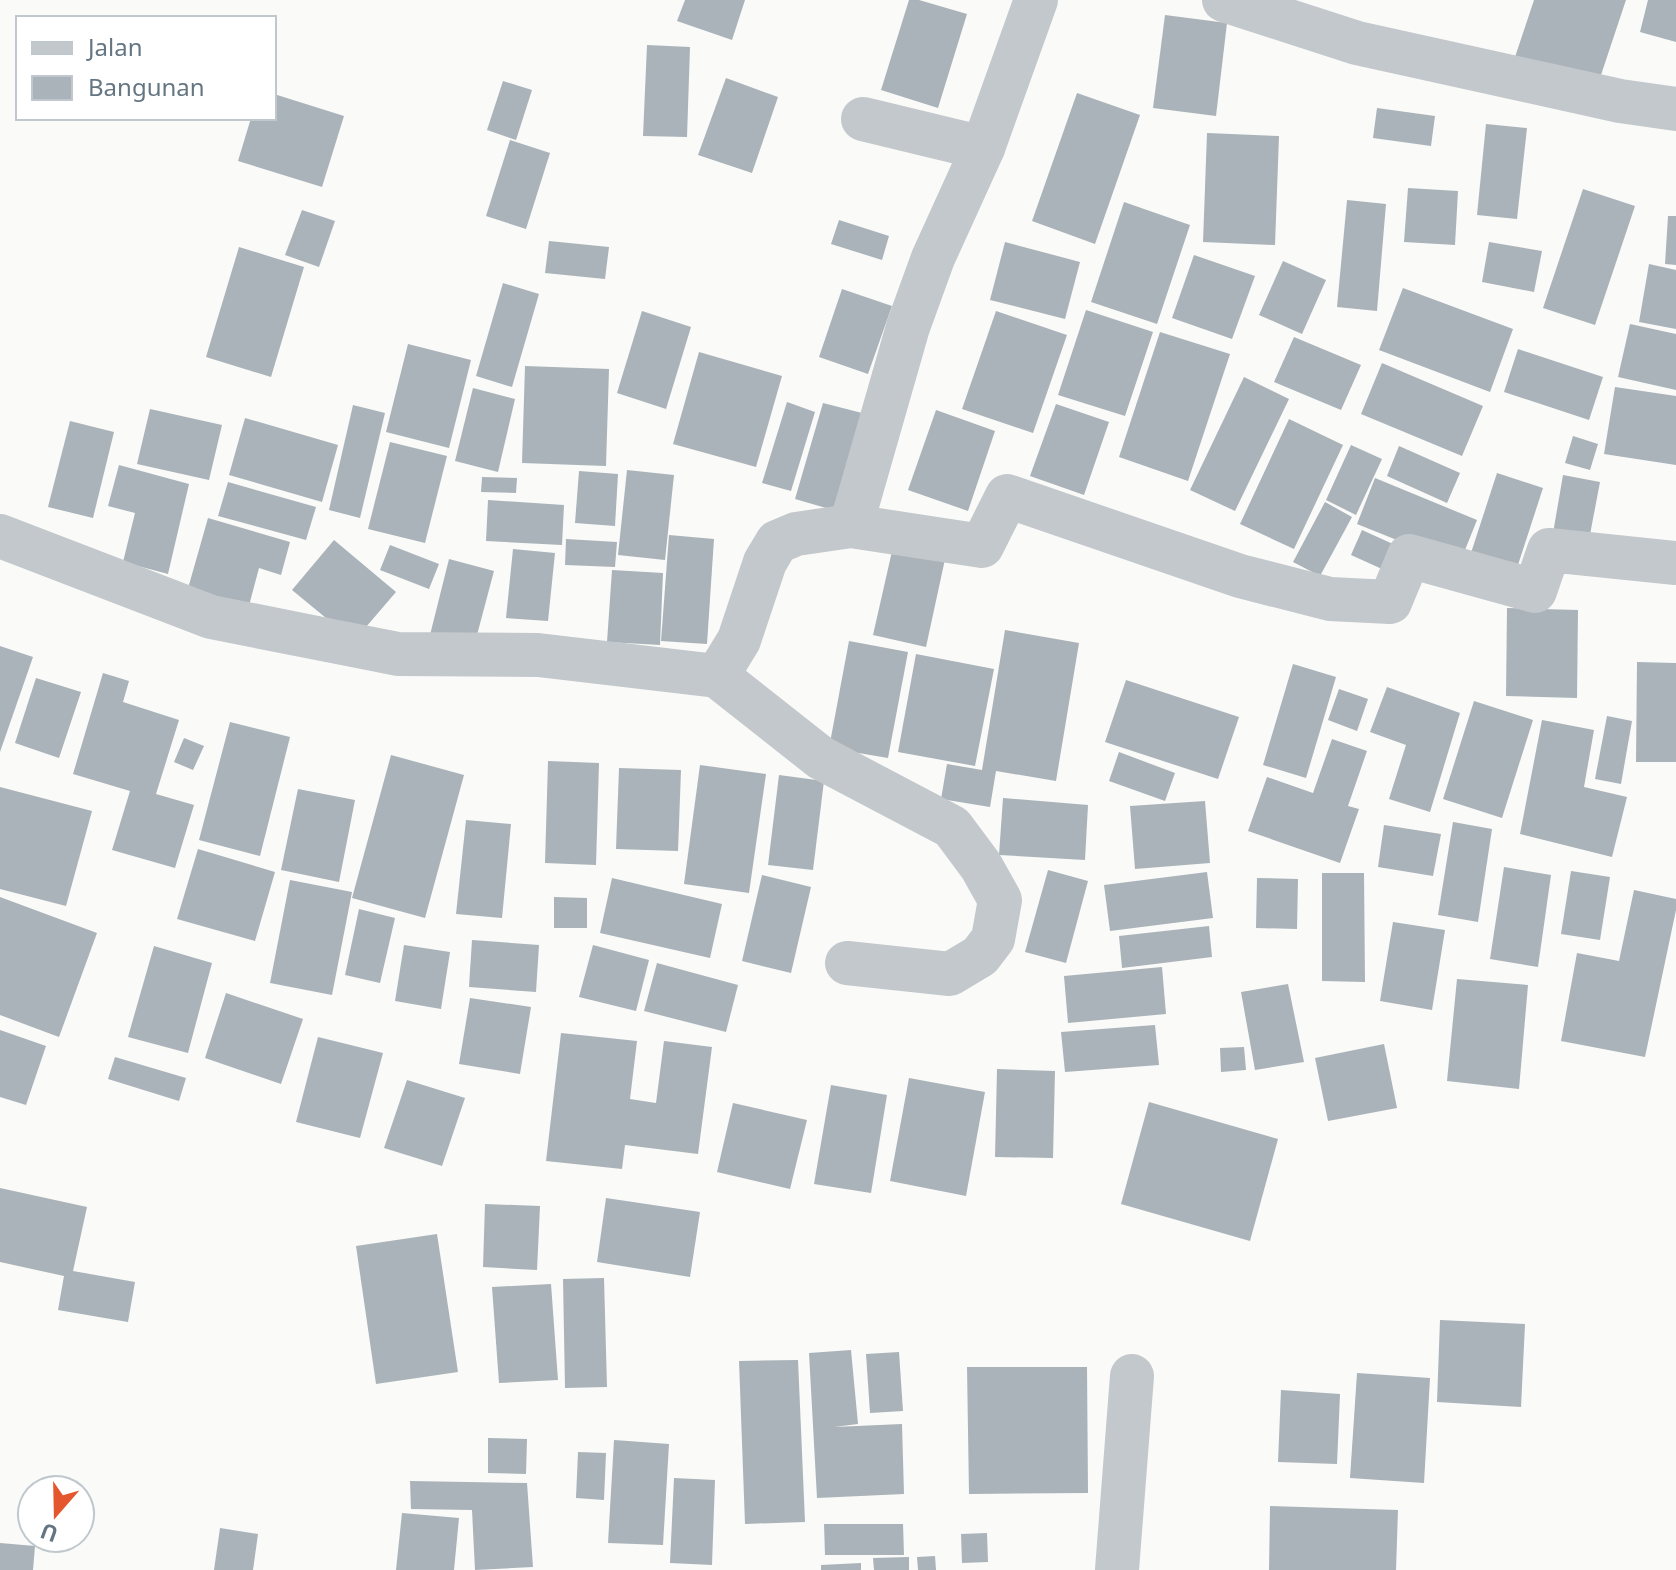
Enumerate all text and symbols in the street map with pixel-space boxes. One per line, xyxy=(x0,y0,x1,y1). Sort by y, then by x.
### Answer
legend xyxy=(16,16,276,120)
text: Jalan xyxy=(86,30,143,63)
text: Bangunan xyxy=(88,70,205,103)
north arrow xyxy=(16,1474,96,1554)
text: U xyxy=(36,1517,62,1551)

